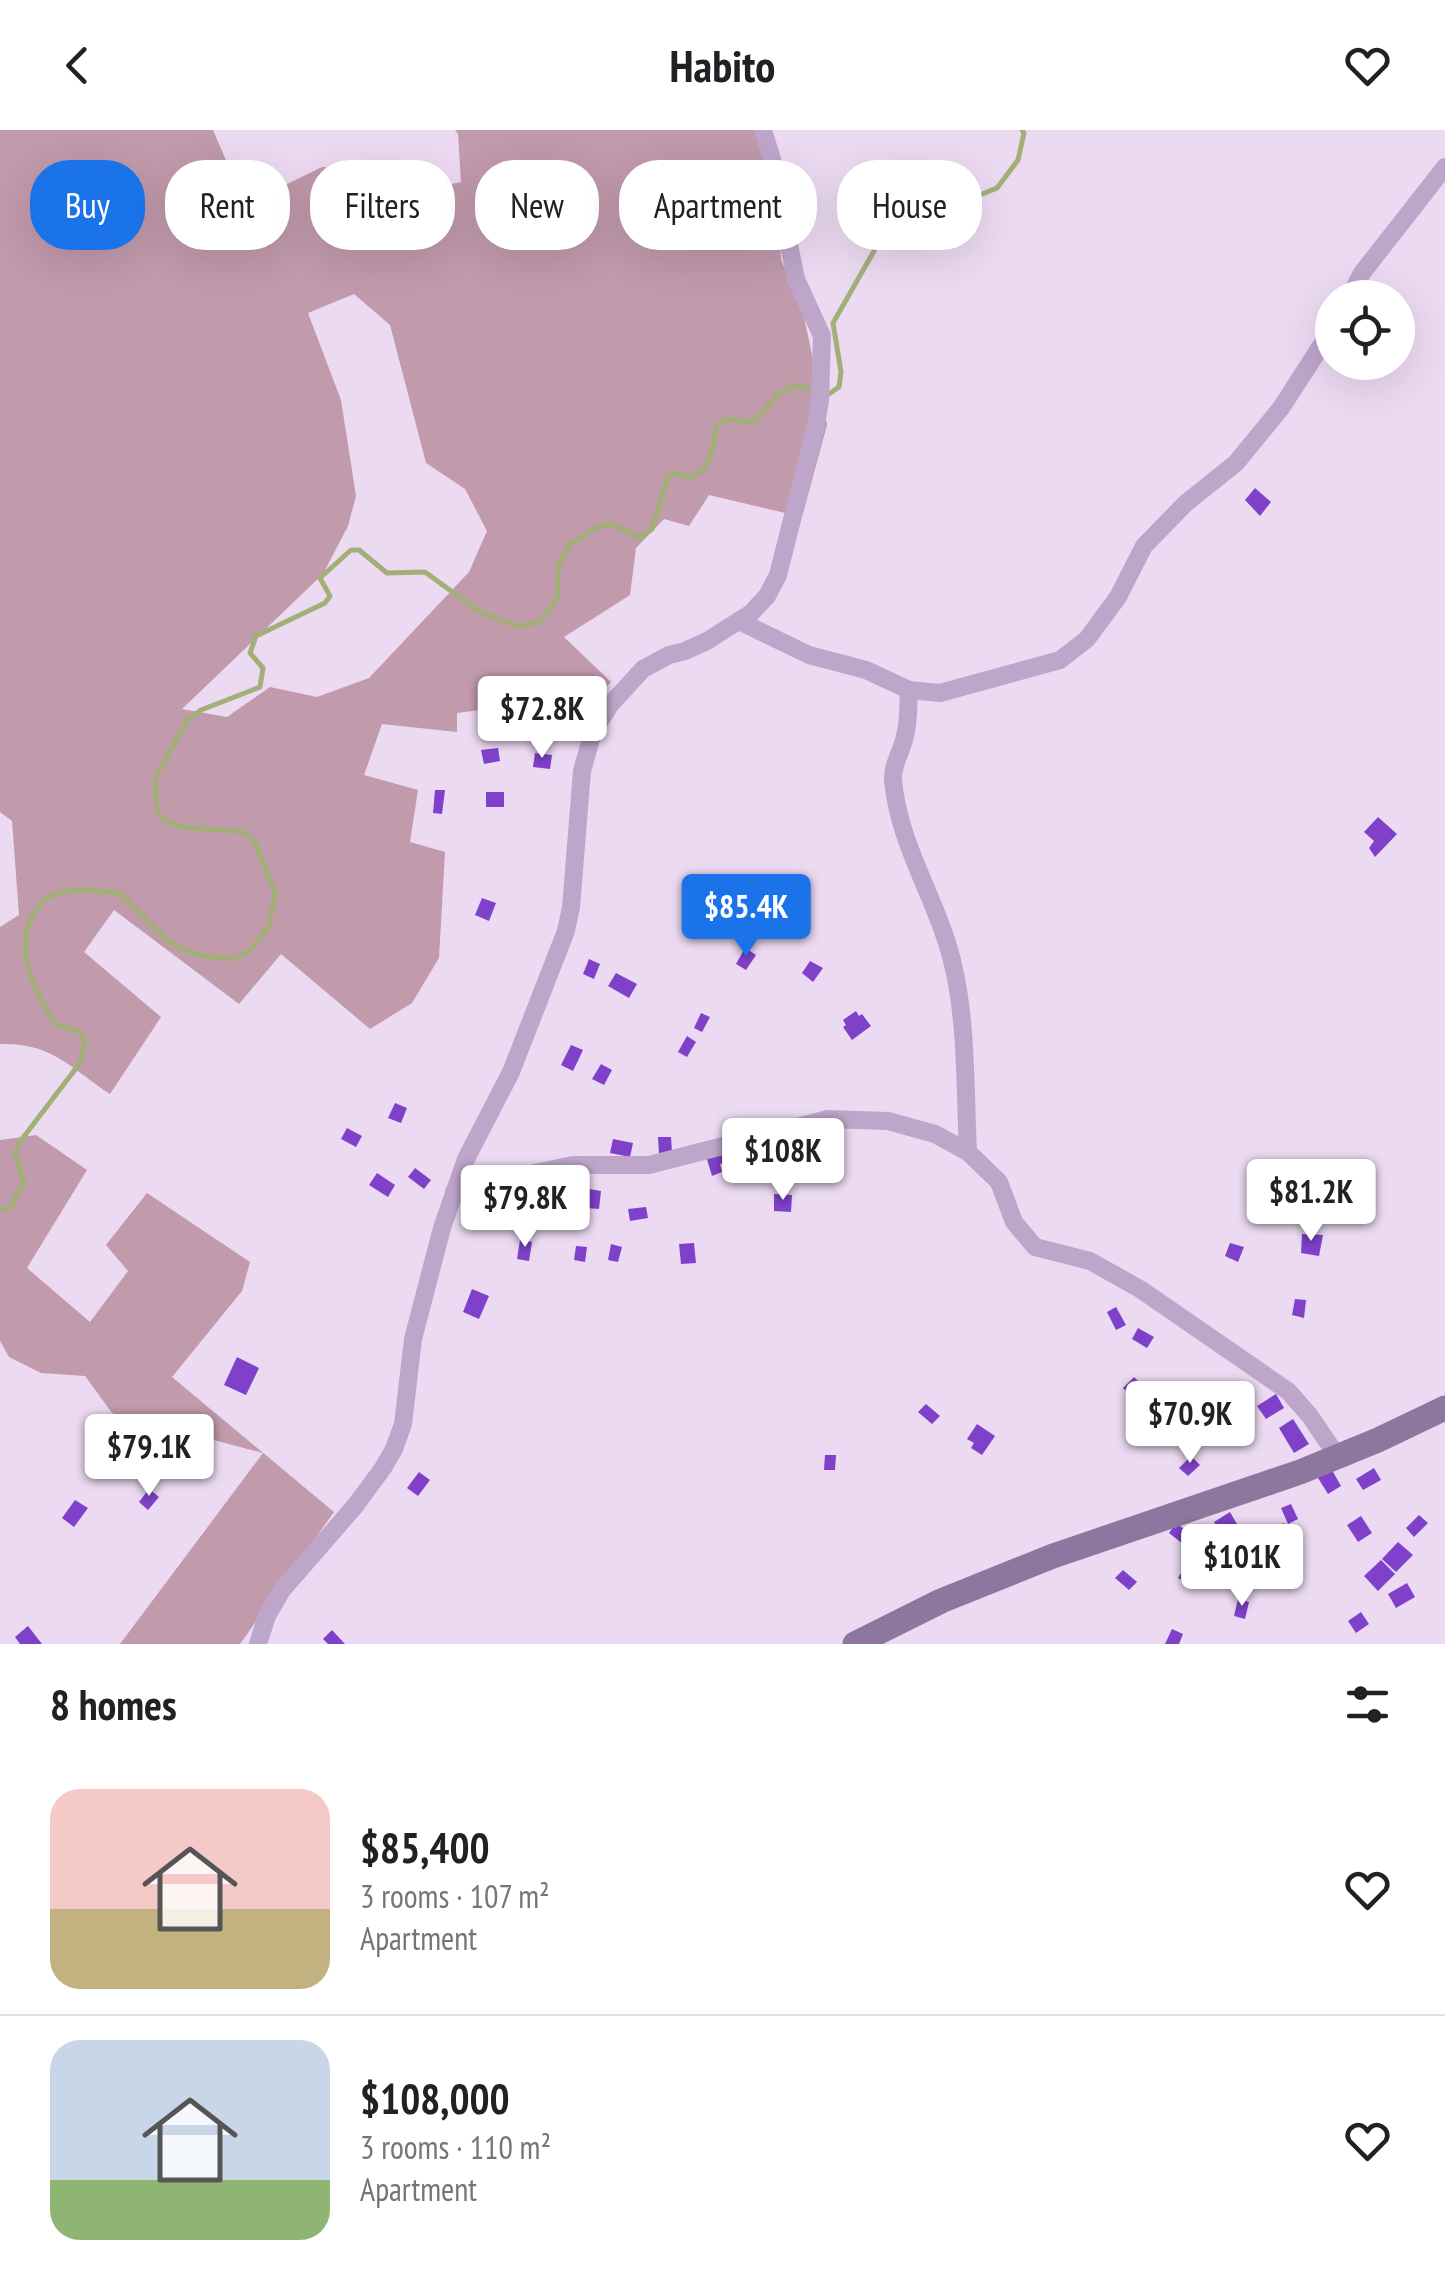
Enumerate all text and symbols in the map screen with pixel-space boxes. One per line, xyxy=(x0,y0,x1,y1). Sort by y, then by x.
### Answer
text: Habito xyxy=(670,36,775,94)
icon: back xyxy=(50,38,105,93)
icon: heart xyxy=(1340,38,1395,93)
chip: Buy xyxy=(30,160,145,250)
chip: Rent xyxy=(165,160,290,250)
chip: Filters xyxy=(310,160,455,250)
chip: New xyxy=(475,160,599,250)
chip: Apartment xyxy=(619,160,817,250)
chip: House xyxy=(837,160,982,250)
map controls xyxy=(1315,280,1415,380)
button: locate xyxy=(1315,280,1415,380)
pin: $72.8K xyxy=(461,676,623,761)
text: $72.8K xyxy=(500,687,584,729)
pin: $85.4K xyxy=(665,874,827,959)
text: $85.4K xyxy=(704,885,788,927)
pin: $108K xyxy=(713,1118,853,1203)
text: $108K xyxy=(744,1129,822,1171)
pin: $81.2K xyxy=(1230,1159,1392,1244)
pin: $79.8K xyxy=(444,1165,606,1250)
text: $81.2K xyxy=(1269,1170,1353,1212)
text: $79.8K xyxy=(483,1176,567,1218)
pin: $70.9K xyxy=(1109,1381,1271,1466)
text: $70.9K xyxy=(1148,1392,1232,1434)
pin: $79.1K xyxy=(68,1414,230,1499)
text: $79.1K xyxy=(107,1425,191,1467)
pin: $101K xyxy=(1172,1524,1312,1609)
text: $101K xyxy=(1203,1535,1281,1577)
text: 8 homes xyxy=(50,1677,177,1732)
icon: filters xyxy=(1340,1677,1395,1732)
text: $85,400 xyxy=(360,1820,490,1875)
icon: home xyxy=(130,1829,250,1949)
icon: heart xyxy=(1340,1862,1395,1917)
text: 3 rooms · 107 m² xyxy=(360,1875,550,1917)
text: Apartment xyxy=(360,1917,477,1959)
text: $108,000 xyxy=(360,2071,510,2126)
icon: home xyxy=(130,2080,250,2200)
icon: heart xyxy=(1340,2113,1395,2168)
text: 3 rooms · 110 m² xyxy=(360,2126,551,2168)
text: Apartment xyxy=(360,2168,477,2210)

